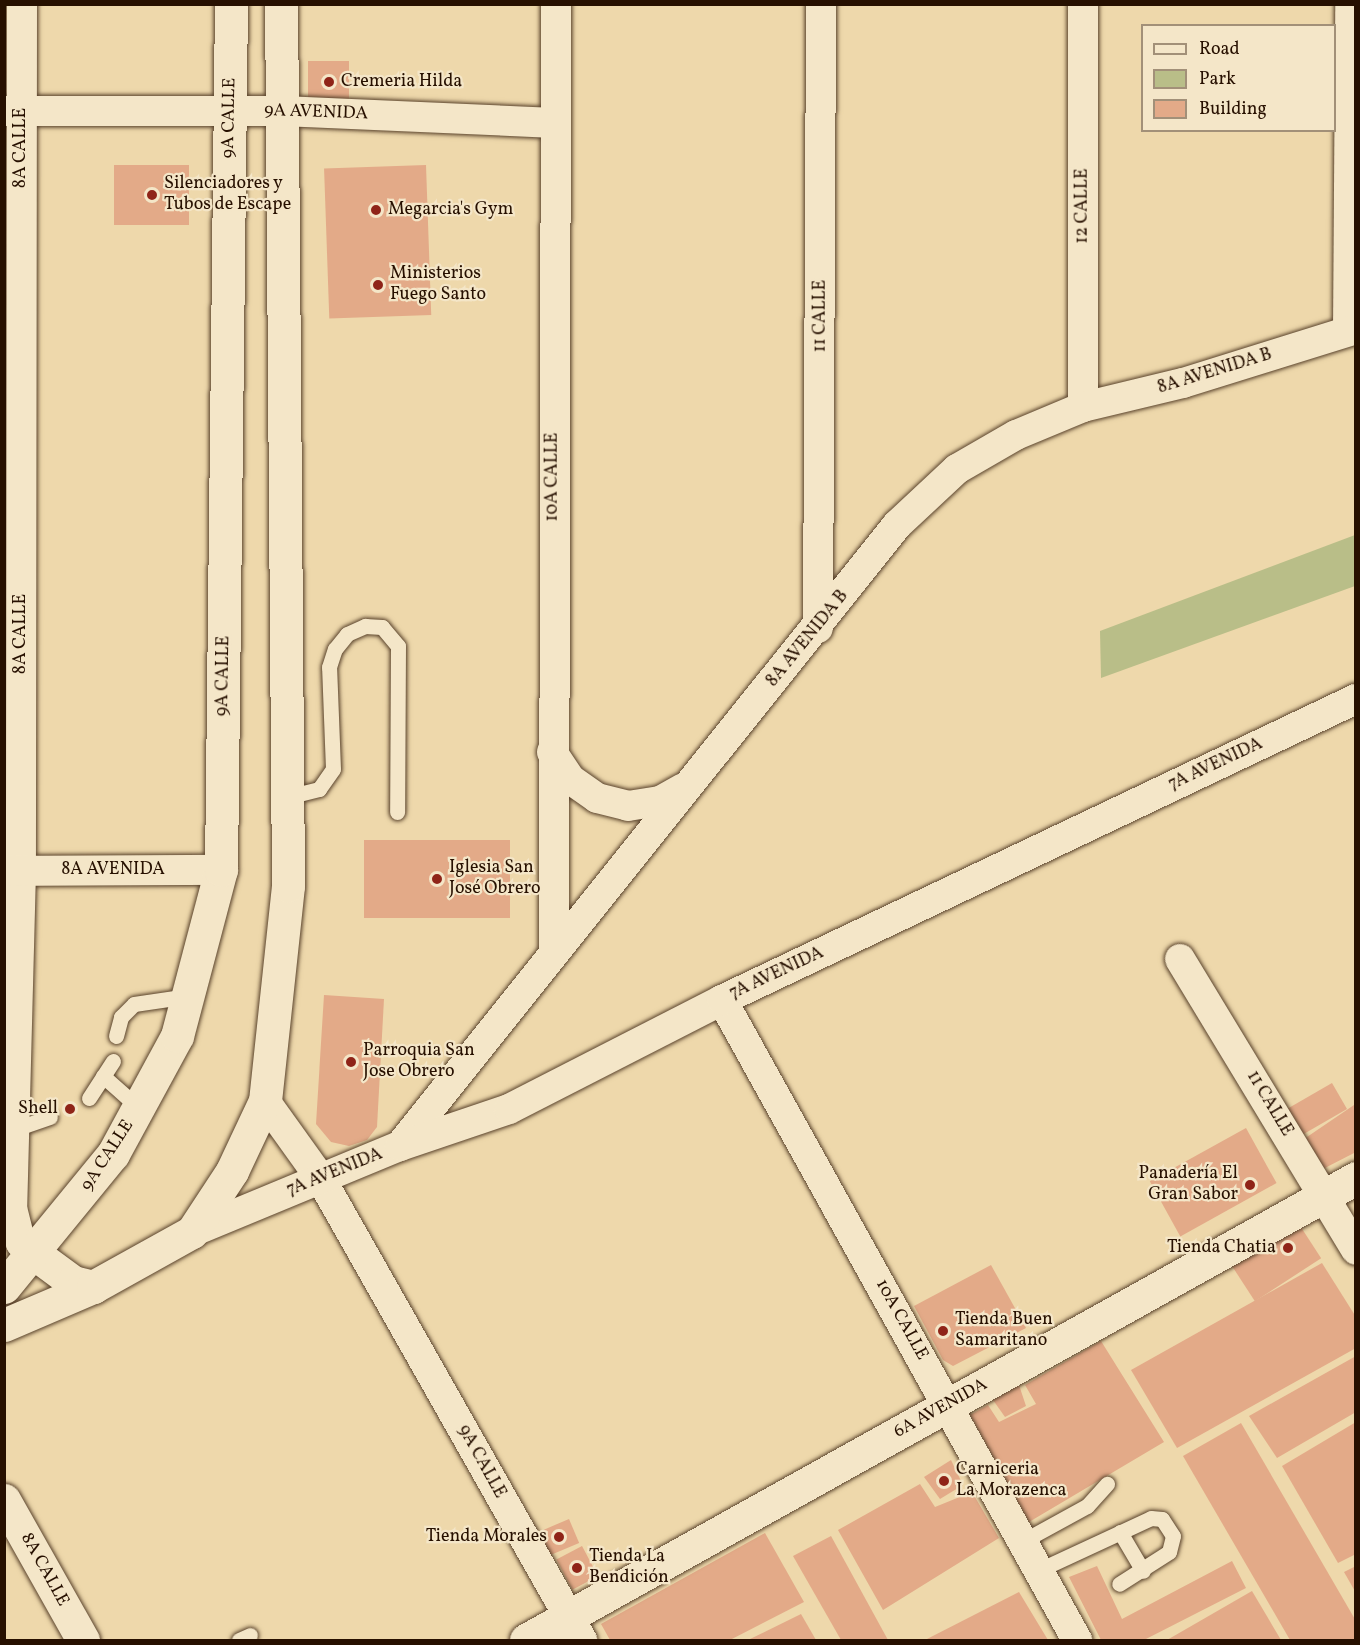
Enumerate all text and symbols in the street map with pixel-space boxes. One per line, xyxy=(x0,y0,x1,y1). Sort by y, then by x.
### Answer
legend xyxy=(1141,24,1336,132)
text: Road xyxy=(1199,37,1240,62)
text: Park xyxy=(1199,67,1236,92)
place label: Cremeria Hilda xyxy=(341,71,462,93)
marker: Cremeria Hilda xyxy=(322,75,336,89)
street label: 9A CALLE xyxy=(218,77,242,159)
text: Building xyxy=(1199,97,1267,122)
street label: 9A AVENIDA xyxy=(264,100,368,126)
street label: 8A CALLE xyxy=(10,108,32,188)
street label: 12 CALLE xyxy=(1072,168,1094,244)
place label: Silenciadores y Tubos de Escape xyxy=(164,174,291,216)
marker: Silenciadores y Tubos de Escape xyxy=(145,188,159,202)
place label: Megarcia's Gym xyxy=(388,199,513,221)
marker: Megarcia's Gym xyxy=(369,203,383,217)
place label: Ministerios Fuego Santo xyxy=(390,264,486,306)
marker: Ministerios Fuego Santo xyxy=(371,278,385,292)
street label: 11 CALLE xyxy=(810,280,832,352)
street label: 8A AVENIDA B xyxy=(1155,344,1275,400)
street label: 10A CALLE xyxy=(542,432,564,522)
street label: 8A AVENIDA B xyxy=(762,586,854,692)
street label: 8A CALLE xyxy=(10,594,32,674)
street label: 9A CALLE xyxy=(212,635,236,717)
street label: 7A AVENIDA xyxy=(1165,734,1267,796)
place label: Iglesia San José Obrero xyxy=(449,858,541,900)
street label: 8A AVENIDA xyxy=(61,859,165,881)
marker: Iglesia San José Obrero xyxy=(430,872,444,886)
street label: 7A AVENIDA xyxy=(726,943,828,1005)
place label: Parroquia San Jose Obrero xyxy=(363,1041,475,1084)
marker: Parroquia San Jose Obrero xyxy=(344,1055,358,1069)
street label: 11 CALLE xyxy=(1241,1067,1297,1141)
place label: Shell xyxy=(18,1098,58,1120)
marker: Shell xyxy=(63,1102,77,1116)
street label: 9A CALLE xyxy=(77,1116,139,1196)
street label: 7A AVENIDA xyxy=(284,1144,386,1202)
place label: Panadería El Gran Sabor xyxy=(1138,1164,1238,1206)
marker: Panadería El Gran Sabor xyxy=(1243,1178,1257,1192)
place label: Tienda Chatia xyxy=(1167,1237,1276,1259)
marker: Tienda Chatia xyxy=(1281,1241,1295,1255)
street label: 10A CALLE xyxy=(870,1276,932,1364)
place label: Tienda Buen Samaritano xyxy=(955,1310,1053,1352)
marker: Tienda Buen Samaritano xyxy=(936,1324,950,1338)
street label: 6A AVENIDA xyxy=(890,1374,992,1444)
street label: 9A CALLE xyxy=(452,1421,510,1503)
place label: Carniceria La Morazenca xyxy=(956,1460,1066,1502)
marker: Carniceria La Morazenca xyxy=(937,1474,951,1488)
place label: Tienda Morales xyxy=(426,1526,547,1548)
street label: 8A CALLE xyxy=(15,1530,73,1610)
marker: Tienda Morales xyxy=(552,1530,566,1544)
place label: Tienda La Bendición xyxy=(589,1547,669,1590)
marker: Tienda La Bendición xyxy=(570,1561,584,1575)

